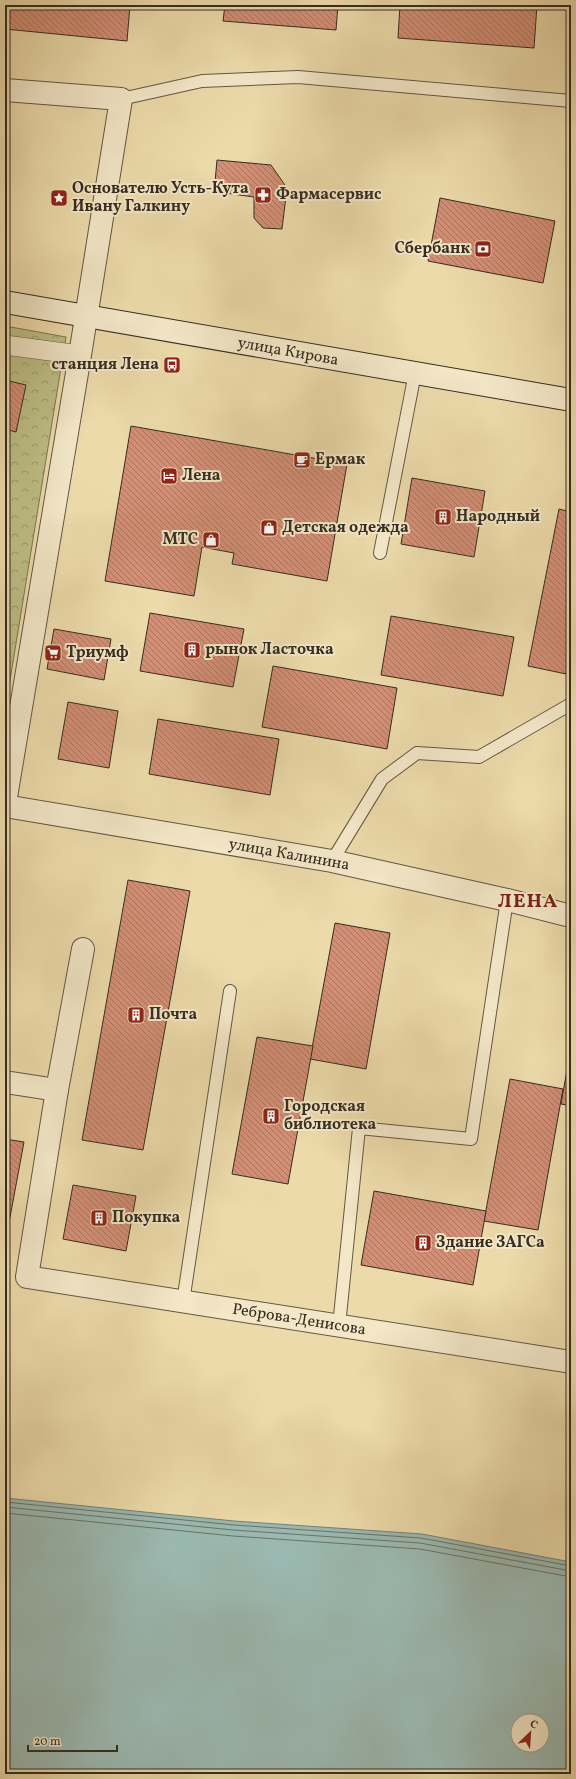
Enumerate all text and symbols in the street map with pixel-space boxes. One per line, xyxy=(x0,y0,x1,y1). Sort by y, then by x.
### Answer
place label: Основателю Усть-Кута Ивану Галкину xyxy=(72,178,249,218)
place label: Фармасервис xyxy=(276,184,382,206)
pharmacy icon: Фармасервис xyxy=(253,185,273,205)
place icon: Основателю Усть-Кута Ивану Галкину xyxy=(49,188,69,208)
place label: Сбербанк xyxy=(395,238,470,260)
bank icon: Сбербанк xyxy=(473,239,493,259)
street label: улица Кирова xyxy=(236,332,340,372)
place label: станция Лена xyxy=(51,354,159,376)
bus stop icon: станция Лена xyxy=(162,355,182,375)
place label: Ермак xyxy=(315,449,366,471)
cafe icon: Ермак xyxy=(292,450,312,470)
place label: Лена xyxy=(182,465,221,487)
hotel icon: Лена xyxy=(159,466,179,486)
place label: Народный xyxy=(456,506,540,528)
building icon: Народный xyxy=(433,507,453,527)
place label: Детская одежда xyxy=(282,517,409,539)
shop icon: Детская одежда xyxy=(259,518,279,538)
place label: МТС xyxy=(163,529,198,551)
shop icon: МТС xyxy=(201,530,221,550)
place label: рынок Ласточка xyxy=(205,639,334,661)
building icon: рынок Ласточка xyxy=(182,640,202,660)
place label: Триумф xyxy=(66,642,129,664)
supermarket icon: Триумф xyxy=(43,643,63,663)
street label: улица Калинина xyxy=(227,834,351,876)
district label: ЛЕНА xyxy=(498,888,558,916)
place label: Почта xyxy=(149,1004,197,1026)
building icon: Почта xyxy=(126,1005,146,1025)
place label: Городская библиотека xyxy=(284,1096,376,1136)
building icon: Городская библиотека xyxy=(261,1106,281,1126)
place label: Покупка xyxy=(112,1207,180,1229)
building icon: Покупка xyxy=(89,1208,109,1228)
place label: Здание ЗАГСа xyxy=(436,1232,545,1254)
building icon: Здание ЗАГСа xyxy=(413,1233,433,1253)
street label: Реброва-Денисова xyxy=(231,1299,367,1341)
north arrow xyxy=(510,1713,550,1753)
text: С xyxy=(527,1717,540,1734)
scale bar xyxy=(28,1727,117,1753)
text: 20 m xyxy=(34,1734,61,1750)

